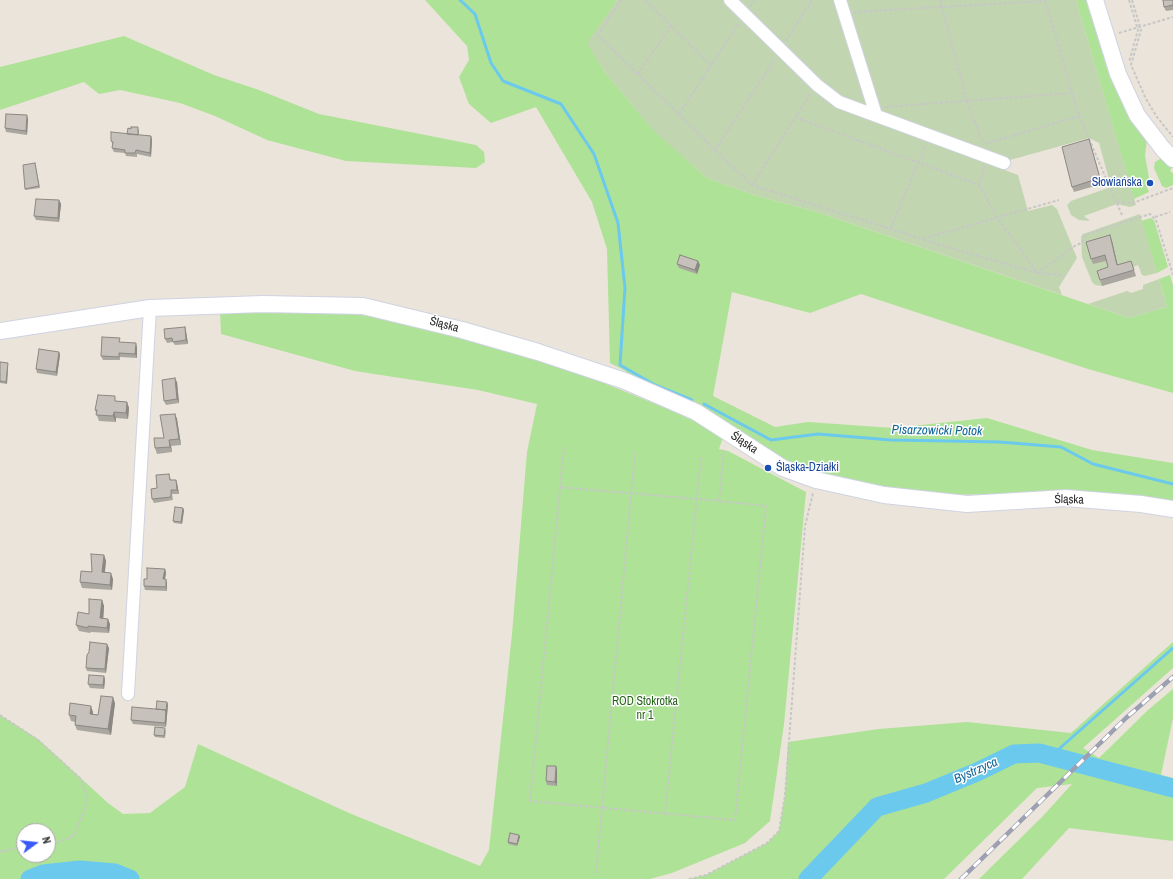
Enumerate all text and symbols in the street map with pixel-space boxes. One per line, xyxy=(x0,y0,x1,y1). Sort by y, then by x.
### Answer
place label: Słowiańska xyxy=(1092,176,1142,190)
marker: Słowiańska xyxy=(1145,178,1155,188)
street label: Śląska xyxy=(428,314,460,336)
water label: Pisarzowicki Potok xyxy=(892,422,982,440)
street label: Śląska xyxy=(728,429,760,457)
place label: Śląska-Działki xyxy=(776,461,839,475)
marker: Śląska-Działki xyxy=(763,463,773,473)
street label: Śląska xyxy=(1054,493,1084,507)
park label: ROD Stokrotka nr 1 xyxy=(612,695,678,723)
water label: Bystrzyca xyxy=(952,754,1000,788)
north arrow xyxy=(16,823,56,863)
text: N xyxy=(39,835,54,845)

